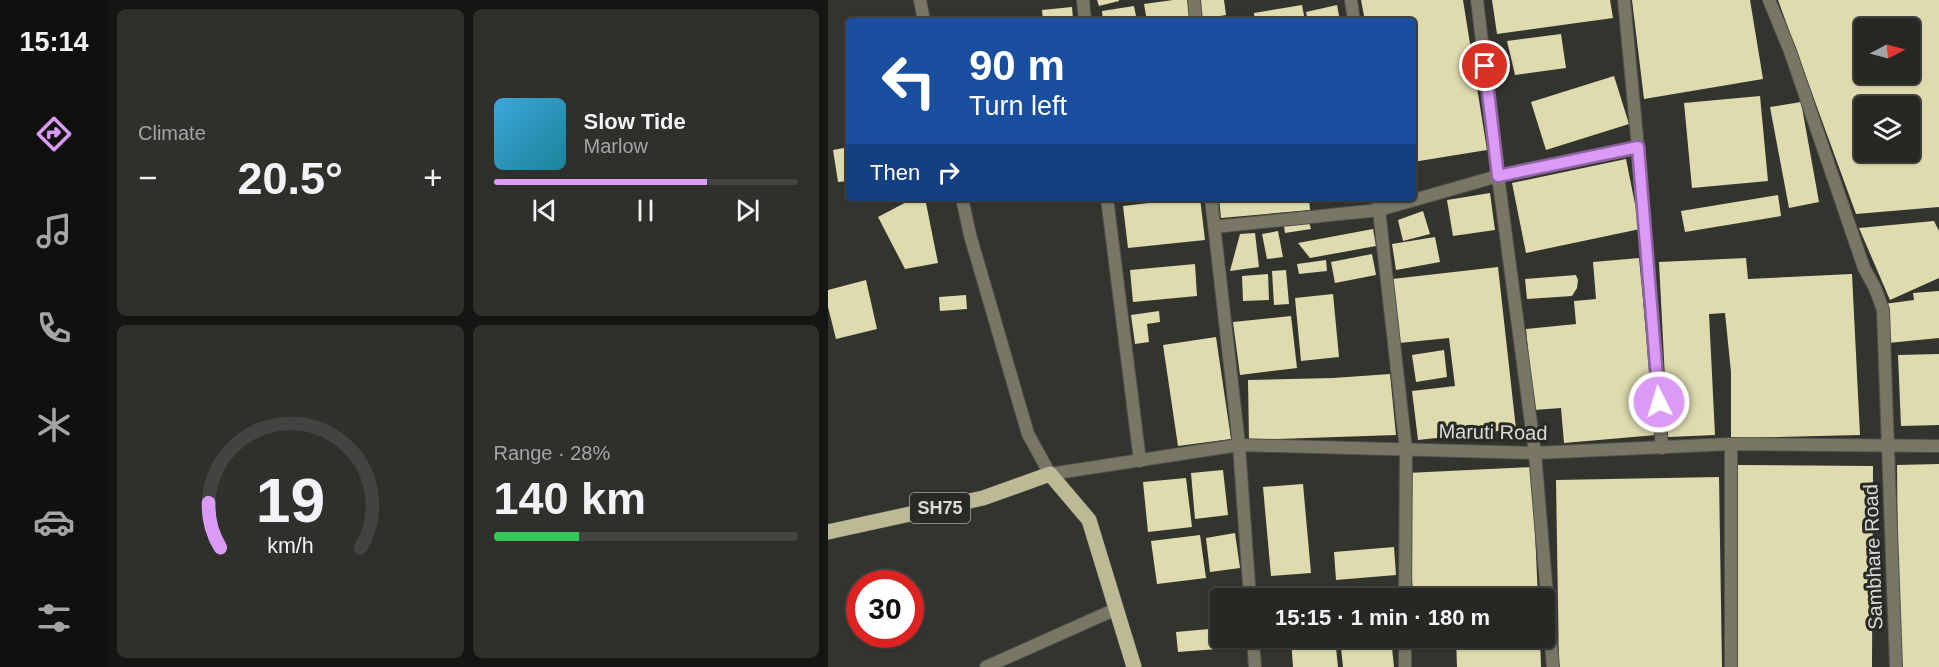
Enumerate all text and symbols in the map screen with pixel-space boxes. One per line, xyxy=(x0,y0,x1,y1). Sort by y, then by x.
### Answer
north arrow xyxy=(1854,18,1920,84)
map controls xyxy=(1854,18,1920,162)
text: 15:14 xyxy=(19,27,89,57)
pin xyxy=(1459,40,1510,91)
icon: left xyxy=(870,42,948,120)
text: 90 m xyxy=(969,42,1065,89)
icon: arrive xyxy=(1468,49,1501,82)
text: Turn left xyxy=(969,91,1067,121)
button: layers xyxy=(1854,96,1920,162)
text: Slow Tide xyxy=(584,109,686,134)
icon: directions xyxy=(33,113,75,155)
text: Climate xyxy=(138,122,206,144)
text: Marlow xyxy=(584,135,648,157)
text: 20.5° xyxy=(237,153,343,204)
icon: right xyxy=(932,156,965,189)
text: − xyxy=(138,159,157,196)
text: + xyxy=(423,159,443,196)
text: Then xyxy=(870,160,920,185)
icon: previous xyxy=(528,194,561,227)
icon: pause xyxy=(629,194,662,227)
icon: next xyxy=(731,194,764,227)
icon: music xyxy=(33,210,75,252)
icon: phone xyxy=(33,307,75,349)
position arrow xyxy=(1627,370,1691,434)
icon: climate xyxy=(33,404,75,446)
street label: Maruti Road xyxy=(1438,420,1548,444)
text: Range · 28% xyxy=(494,442,610,464)
text: 19 xyxy=(256,466,325,535)
text: 140 km xyxy=(494,473,646,524)
street label: Sambhare Road xyxy=(1859,484,1887,630)
road number: SH75 xyxy=(910,493,970,523)
icon: car xyxy=(33,501,75,543)
text: km/h xyxy=(267,535,313,559)
speed limit sign: 30 xyxy=(846,570,924,648)
icon: filters xyxy=(33,597,75,639)
text: 15:15 · 1 min · 180 m xyxy=(1275,605,1490,630)

